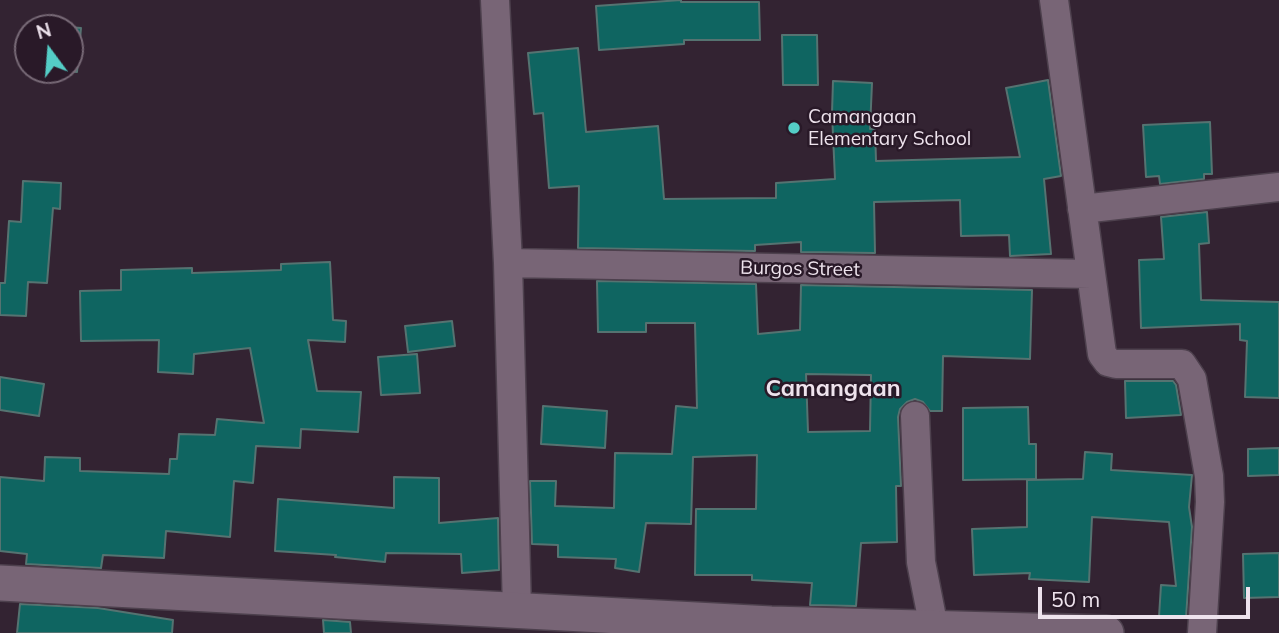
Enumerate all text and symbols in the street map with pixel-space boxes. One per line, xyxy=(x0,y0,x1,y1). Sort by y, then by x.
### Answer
north arrow xyxy=(14,14,84,84)
text: N xyxy=(34,17,54,44)
place label: Camangaan Elementary School xyxy=(808,106,971,150)
marker: Camangaan Elementary School xyxy=(786,120,802,136)
street label: Burgos Street xyxy=(740,257,860,281)
district label: Camangaan xyxy=(765,375,901,403)
scale bar xyxy=(1041,574,1253,618)
text: 50 m xyxy=(1051,586,1100,612)

